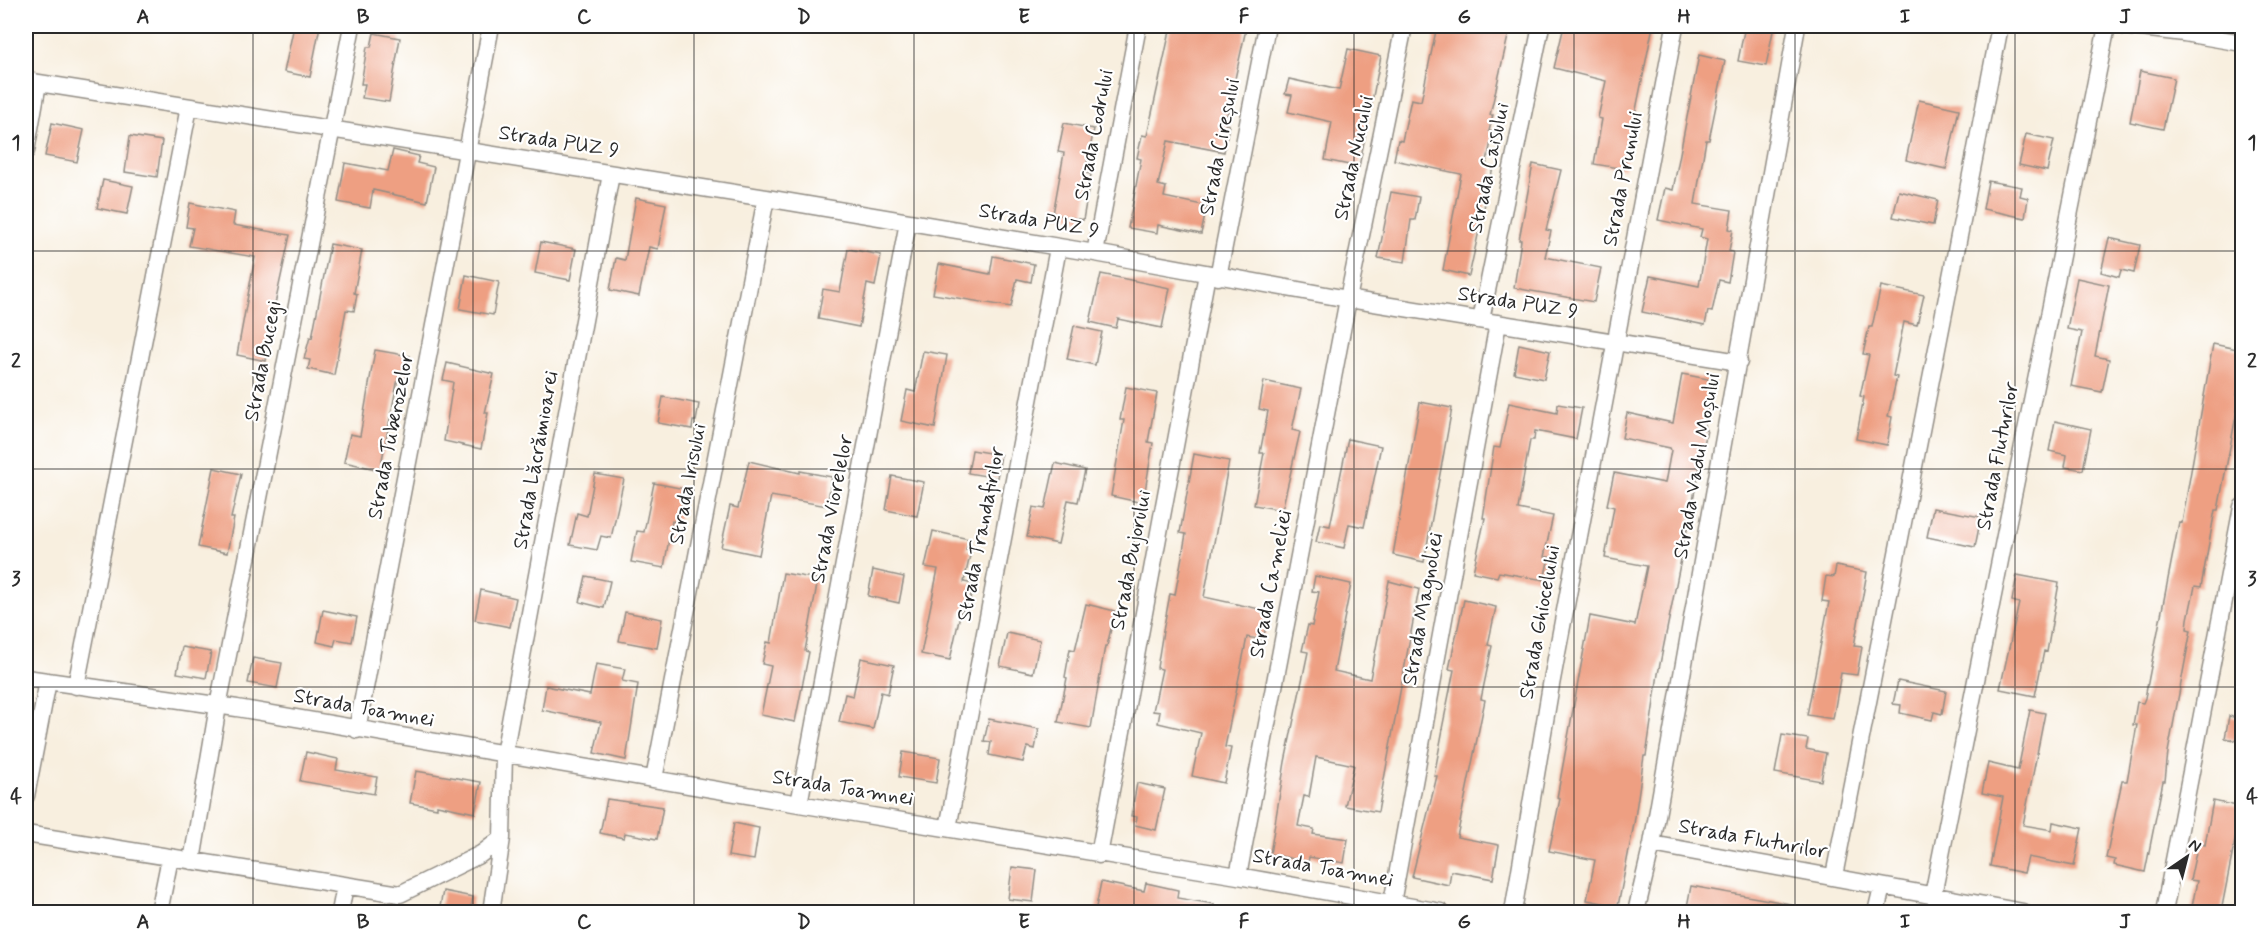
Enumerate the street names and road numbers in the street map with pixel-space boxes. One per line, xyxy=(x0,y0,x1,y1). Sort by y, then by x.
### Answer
street label: Strada Codrului xyxy=(1068,67,1120,203)
street label: Strada Cireșului xyxy=(1193,76,1247,218)
street label: Strada Nucului xyxy=(1327,93,1381,223)
street label: Strada Caisului xyxy=(1461,100,1517,236)
street label: Strada Prunului xyxy=(1596,109,1650,249)
street label: Strada PUZ 9 xyxy=(497,119,621,165)
street label: Strada PUZ 9 xyxy=(977,197,1101,245)
street label: Strada PUZ 9 xyxy=(1456,280,1580,326)
street label: Strada Bucegi xyxy=(238,298,288,424)
street label: Strada Tuberozelor xyxy=(361,350,421,522)
street label: Strada Lăcrămioarei xyxy=(507,368,565,552)
street label: Strada Vadul Moșului xyxy=(1667,371,1727,561)
street label: Strada Fluturilor xyxy=(1970,379,2026,533)
street label: Strada Irisului xyxy=(663,421,714,547)
street label: Strada Viorelelor xyxy=(804,432,860,586)
street label: Strada Trandafirilor xyxy=(950,444,1012,624)
street label: Strada Bujorului xyxy=(1104,487,1158,632)
street label: Strada Cameliei xyxy=(1243,508,1299,660)
street label: Strada Magnoliei xyxy=(1396,530,1451,688)
street label: Strada Ghiocelului xyxy=(1513,543,1567,701)
street label: Strada Toamnei xyxy=(291,682,437,734)
street label: Strada Toamnei xyxy=(770,763,916,813)
street label: Strada Fluturilor xyxy=(1676,812,1830,866)
street label: Strada Toamnei xyxy=(1250,842,1396,894)

